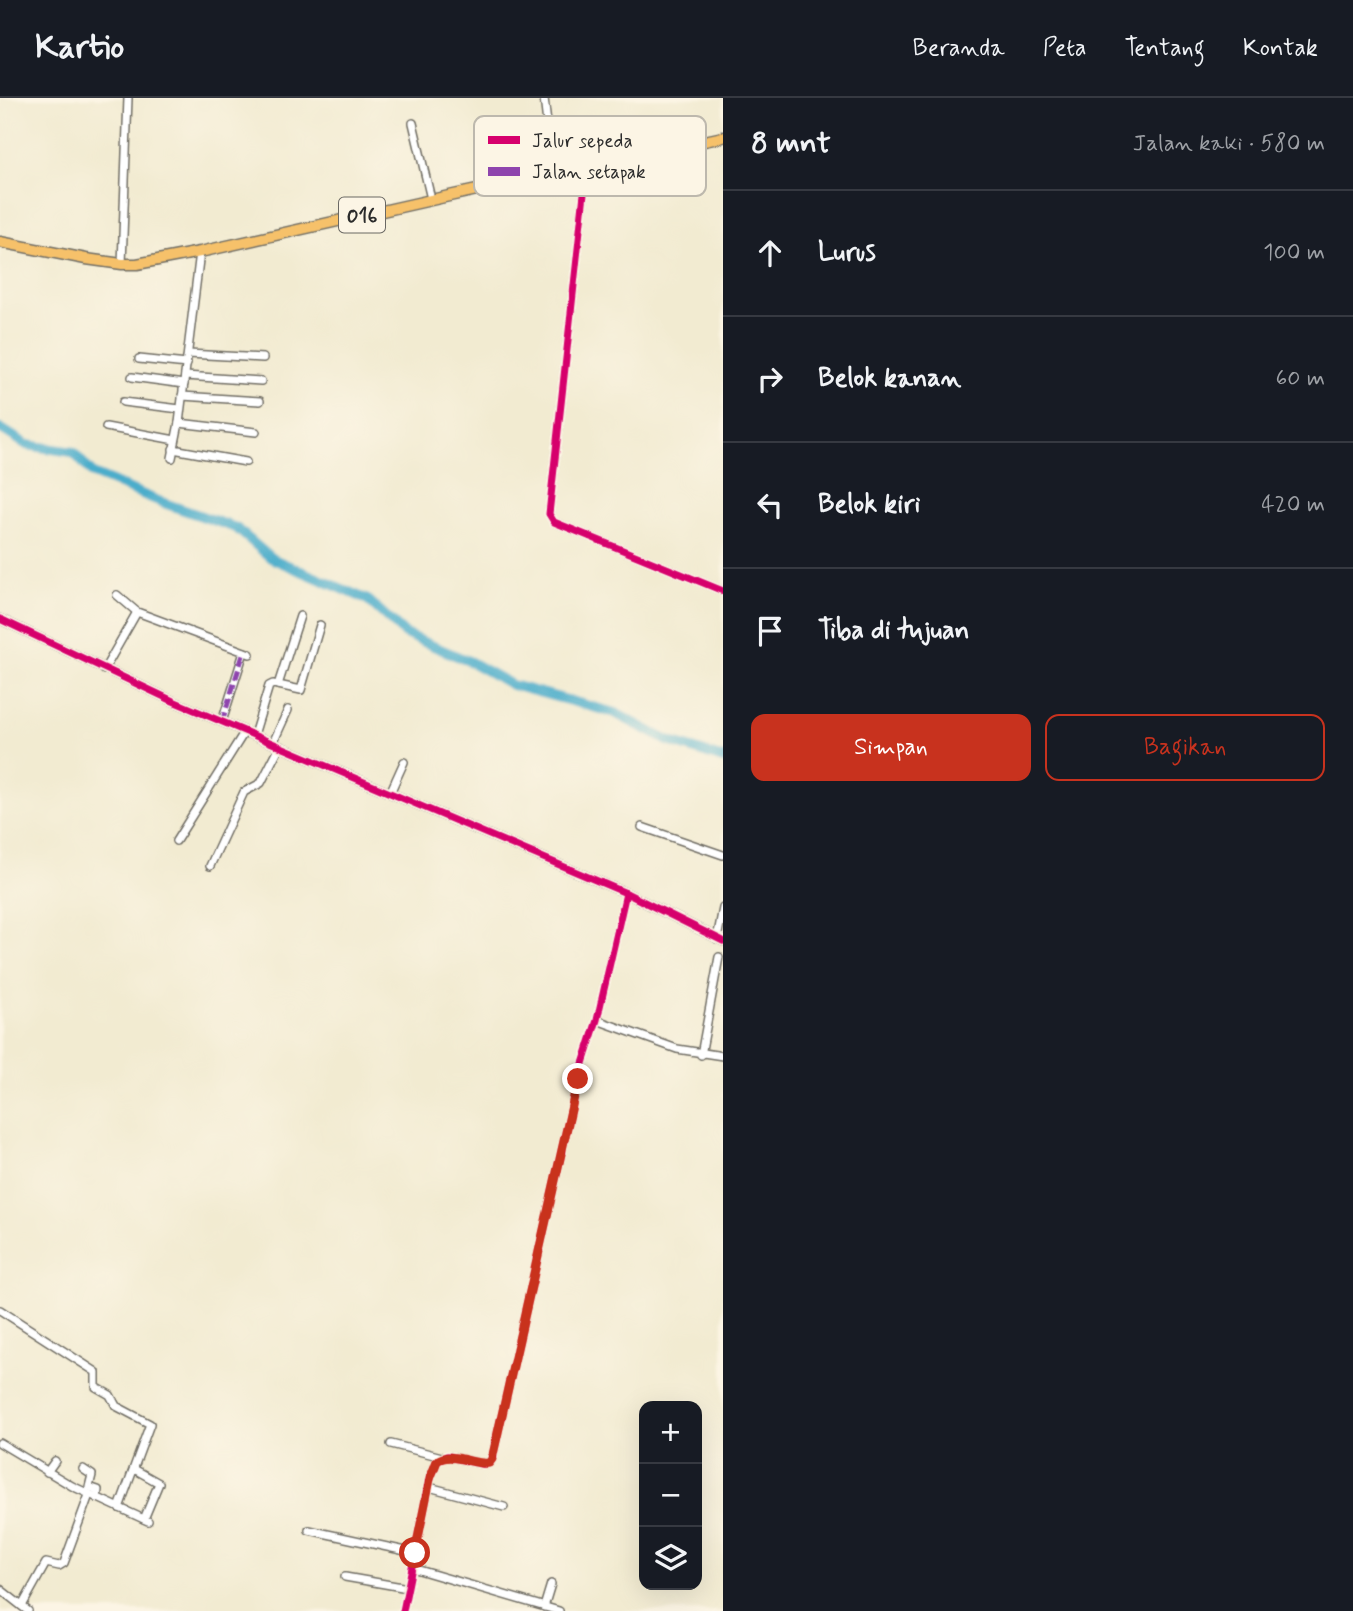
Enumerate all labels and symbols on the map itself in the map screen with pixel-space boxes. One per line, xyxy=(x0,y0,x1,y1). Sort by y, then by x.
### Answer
legend xyxy=(474,116,706,196)
text: Jalur sepeda xyxy=(532,129,633,154)
text: Jalan setapak xyxy=(532,160,646,185)
road number: 016 xyxy=(339,198,385,232)
route end xyxy=(562,1063,593,1094)
route start xyxy=(399,1537,430,1568)

